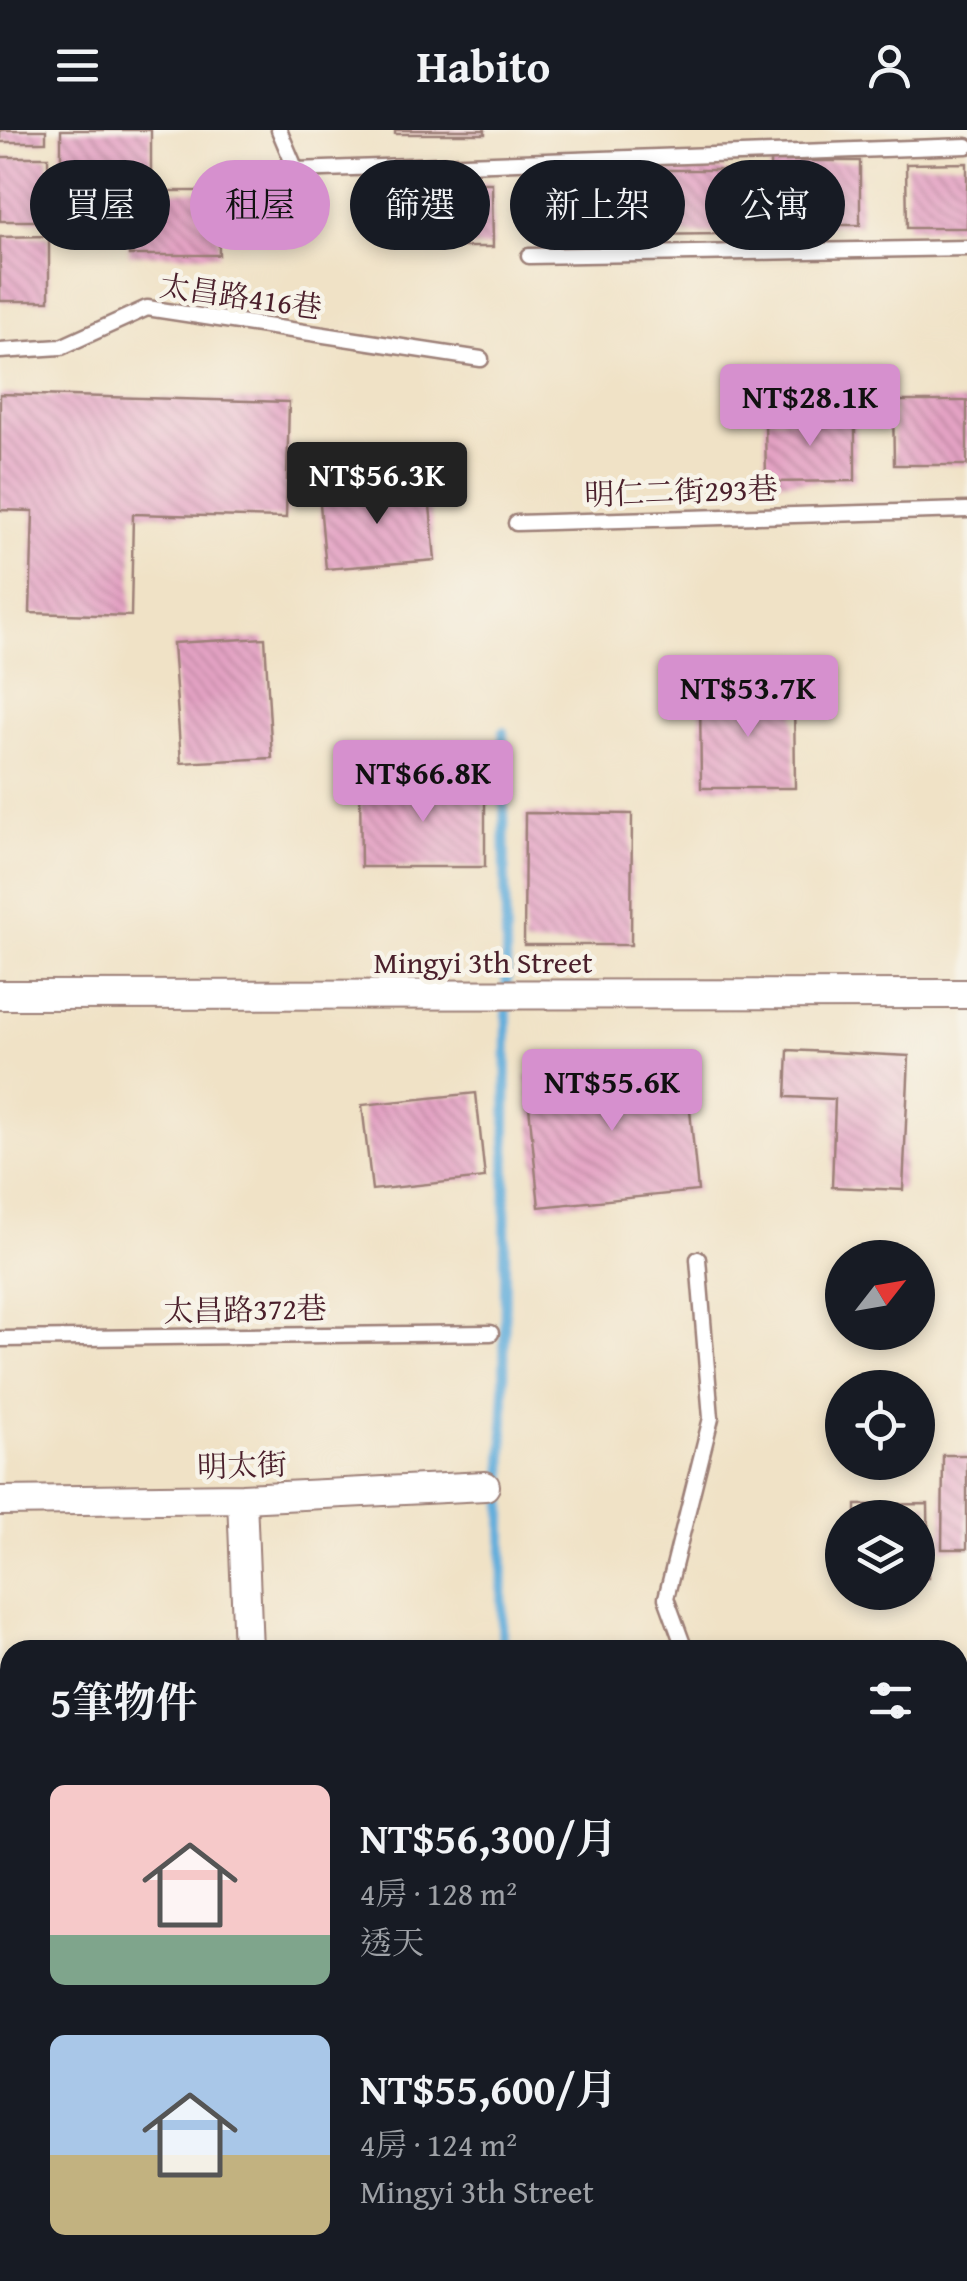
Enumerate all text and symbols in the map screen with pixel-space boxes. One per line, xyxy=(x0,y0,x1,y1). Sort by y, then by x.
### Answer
text: Habito xyxy=(417,33,550,98)
icon: menu xyxy=(50,38,105,93)
icon: person xyxy=(862,38,917,93)
chip: 買屋 xyxy=(30,160,170,250)
chip: 租屋 xyxy=(190,160,330,250)
chip: 篩選 xyxy=(350,160,490,250)
chip: 新上架 xyxy=(510,160,685,250)
chip: 公寓 xyxy=(705,160,845,250)
street label: 太昌路416巷 xyxy=(157,263,325,329)
pin: NT$28.1K xyxy=(707,364,913,449)
text: NT$28.1K xyxy=(742,373,878,420)
pin: NT$56.3K xyxy=(274,442,480,527)
text: NT$56.3K xyxy=(309,451,445,498)
street label: 明仁二街293巷 xyxy=(584,466,778,516)
pin: NT$53.7K xyxy=(645,655,851,740)
text: NT$53.7K xyxy=(680,664,816,711)
pin: NT$66.8K xyxy=(320,740,526,825)
text: NT$66.8K xyxy=(355,749,491,796)
street label: Mingyi 3th Street xyxy=(373,940,593,984)
pin: NT$55.6K xyxy=(509,1049,715,1134)
text: NT$55.6K xyxy=(544,1058,680,1105)
north arrow xyxy=(825,1240,935,1350)
map controls xyxy=(825,1240,935,1610)
street label: 太昌路372巷 xyxy=(163,1286,327,1332)
button: locate xyxy=(825,1370,935,1480)
street label: 明太街 xyxy=(196,1441,288,1489)
button: layers xyxy=(825,1500,935,1610)
text: 5筆物件 xyxy=(50,1671,198,1732)
icon: filters xyxy=(863,1673,918,1728)
text: NT$56,300/月 xyxy=(360,1807,617,1868)
icon: home xyxy=(130,1825,250,1945)
text: 4房 · 128 m² xyxy=(360,1870,517,1917)
text: 透天 xyxy=(360,1919,424,1966)
text: NT$55,600/月 xyxy=(360,2058,617,2119)
icon: home xyxy=(130,2075,250,2195)
text: 4房 · 124 m² xyxy=(360,2121,517,2168)
text: Mingyi 3th Street xyxy=(360,2168,594,2215)

